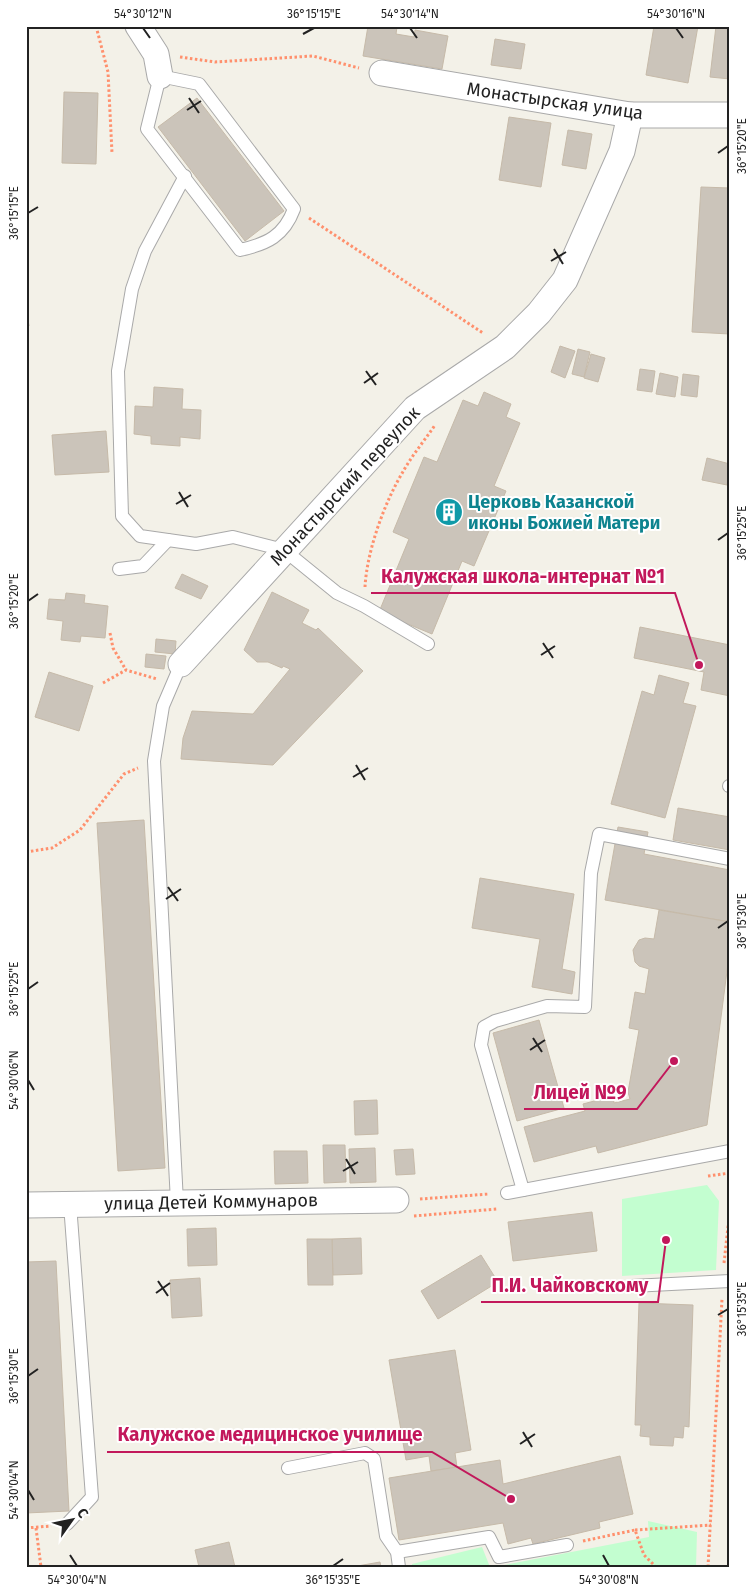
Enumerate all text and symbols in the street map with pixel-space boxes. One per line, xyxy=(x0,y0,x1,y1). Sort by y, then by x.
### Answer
text: 54°30'12"N xyxy=(114,7,172,21)
text: 36°15'15"E xyxy=(287,7,341,21)
text: 54°30'14"N xyxy=(381,7,439,21)
text: 54°30'16"N xyxy=(647,7,705,21)
street label: Монастырская улица xyxy=(465,78,645,124)
text: 36°15'20"E xyxy=(735,118,749,174)
text: 36°15'15"E xyxy=(7,186,21,240)
street label: Монастырский переулок xyxy=(265,401,425,570)
place label: Церковь Казанской иконы Божией Матери xyxy=(468,491,660,534)
building icon: Церковь Казанской иконы Божией Матери xyxy=(434,497,464,527)
text: 36°15'25"E xyxy=(735,506,749,560)
callout: Калужская школа-интернат №1 xyxy=(371,559,675,593)
text: Калужская школа-интернат №1 xyxy=(381,565,665,588)
text: 36°15'20"E xyxy=(7,573,21,629)
text: 36°15'30"E xyxy=(735,893,749,949)
text: 36°15'25"E xyxy=(7,962,21,1016)
text: 54°30'06"N xyxy=(7,1050,21,1110)
callout: Лицей №9 xyxy=(524,1075,637,1109)
text: Лицей №9 xyxy=(533,1081,627,1104)
street label: улица Детей Коммунаров xyxy=(104,1189,318,1215)
callout: П.И. Чайковскому xyxy=(481,1268,658,1302)
text: П.И. Чайковскому xyxy=(492,1274,649,1297)
text: 36°15'35"E xyxy=(735,1282,749,1336)
text: 36°15'30"E xyxy=(7,1348,21,1404)
callout: Калужское медицинское училище xyxy=(107,1418,432,1452)
text: Калужское медицинское училище xyxy=(117,1423,423,1446)
text: 54°30'04"N xyxy=(7,1460,21,1520)
north arrow xyxy=(48,1496,98,1546)
text: С xyxy=(73,1505,92,1521)
text: 54°30'04"N xyxy=(47,1573,107,1587)
text: 36°15'35"E xyxy=(306,1573,360,1587)
text: 54°30'08"N xyxy=(579,1573,639,1587)

